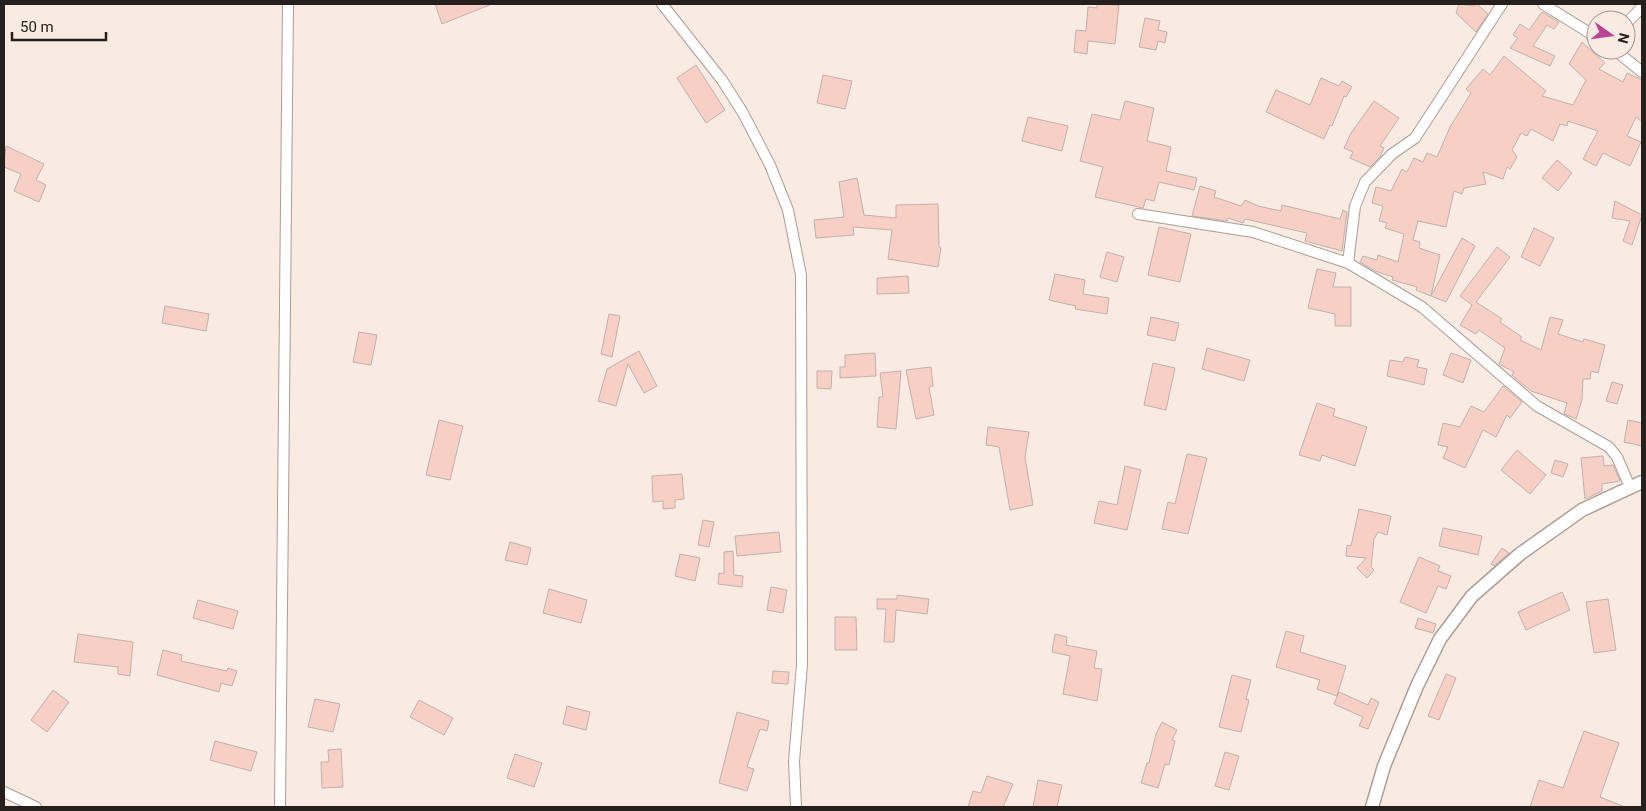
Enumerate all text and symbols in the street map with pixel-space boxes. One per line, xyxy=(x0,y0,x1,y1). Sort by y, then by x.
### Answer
scale bar xyxy=(12,10,106,42)
north arrow xyxy=(1586,10,1636,60)
text: 50 m xyxy=(20,18,54,36)
text: N xyxy=(1615,31,1633,45)

